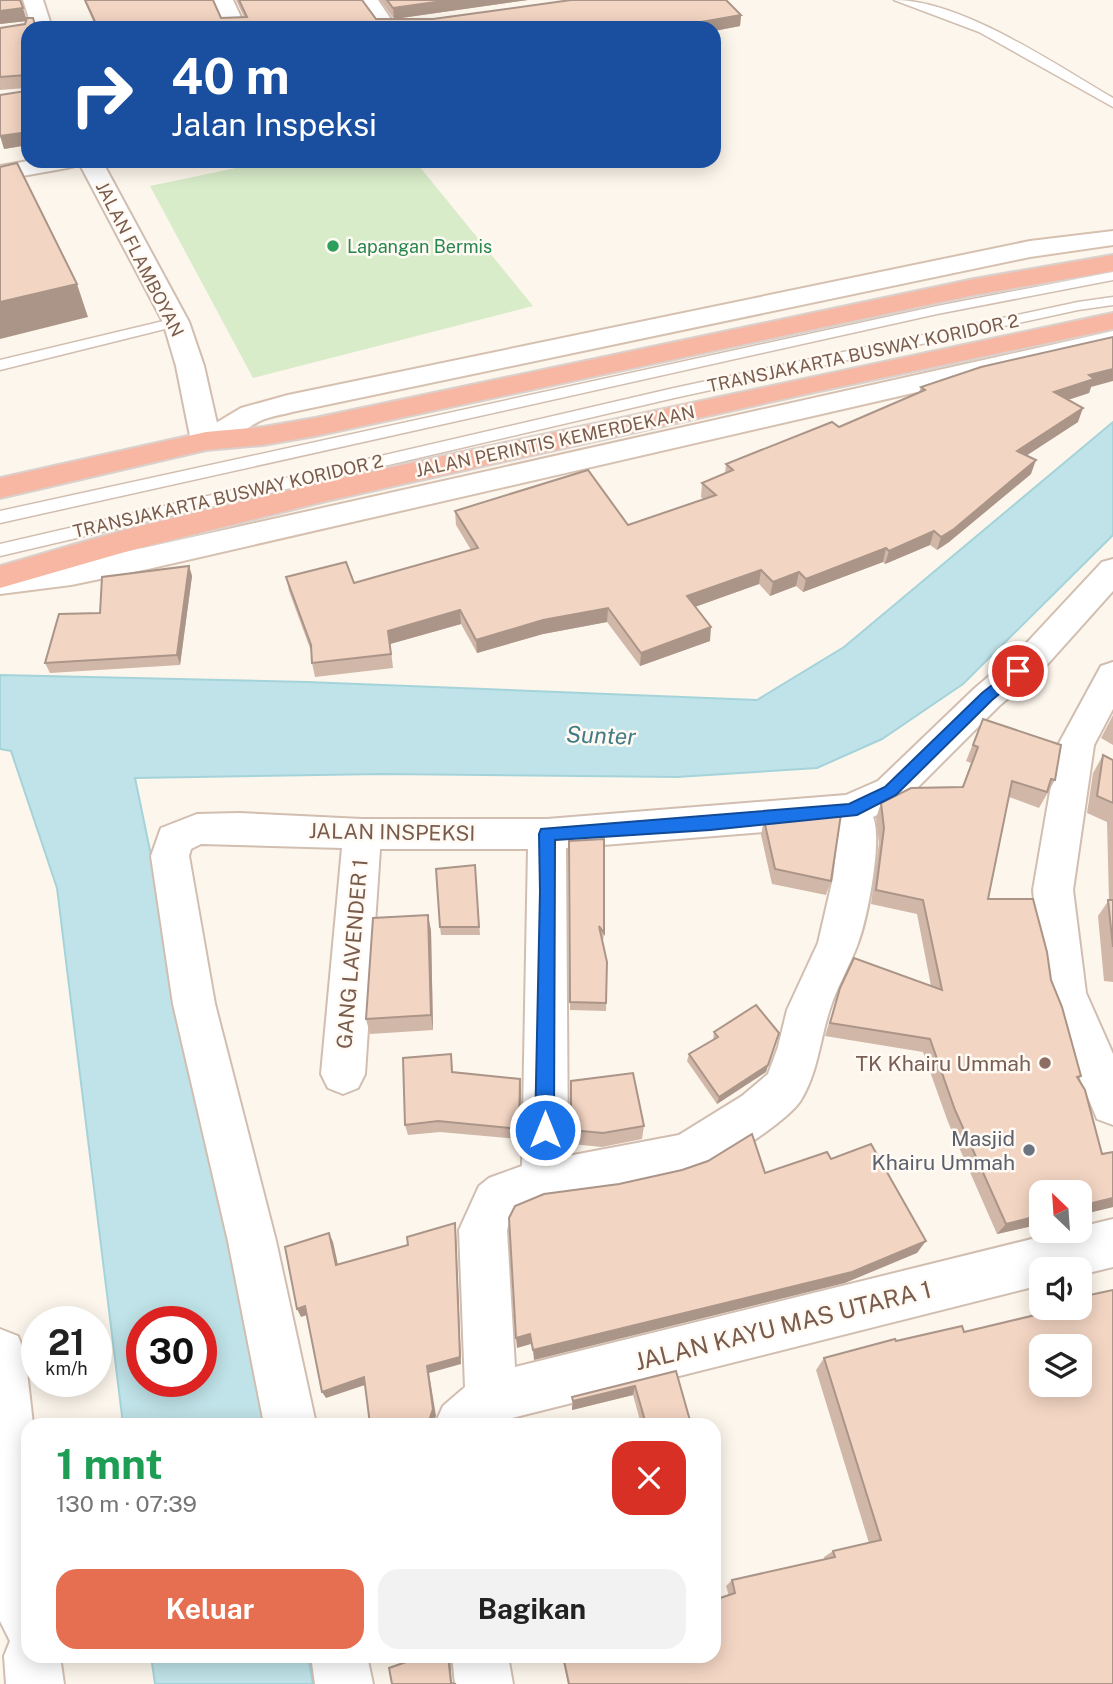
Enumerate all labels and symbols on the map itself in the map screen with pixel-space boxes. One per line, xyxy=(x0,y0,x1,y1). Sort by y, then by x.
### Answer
street label: JALAN FLAMBOYAN xyxy=(92,178,188,340)
place label: Lapangan Bermis xyxy=(347,236,492,257)
marker: Lapangan Bermis xyxy=(325,238,341,254)
street label: TRANSJAKARTA BUSWAY KORIDOR 2 xyxy=(705,310,1021,396)
street label: JALAN PERINTIS KEMERDEKAAN xyxy=(413,401,697,481)
street label: TRANSJAKARTA BUSWAY KORIDOR 2 xyxy=(71,450,385,542)
pin xyxy=(988,641,1048,701)
water label: Sunter xyxy=(566,720,637,750)
street label: JALAN INSPEKSI xyxy=(309,818,475,846)
street label: GANG LAVENDER 1 xyxy=(331,858,373,1050)
place label: TK Khairu Ummah xyxy=(856,1051,1031,1076)
marker: TK Khairu Ummah xyxy=(1037,1055,1053,1071)
position arrow xyxy=(508,1093,582,1167)
place label: Masjid Khairu Ummah xyxy=(871,1126,1015,1175)
marker: Masjid Khairu Ummah xyxy=(1021,1142,1037,1158)
north arrow xyxy=(1029,1180,1092,1242)
street label: JALAN KAYU MAS UTARA 1 xyxy=(632,1275,934,1375)
speed limit sign: 30 xyxy=(126,1306,217,1397)

